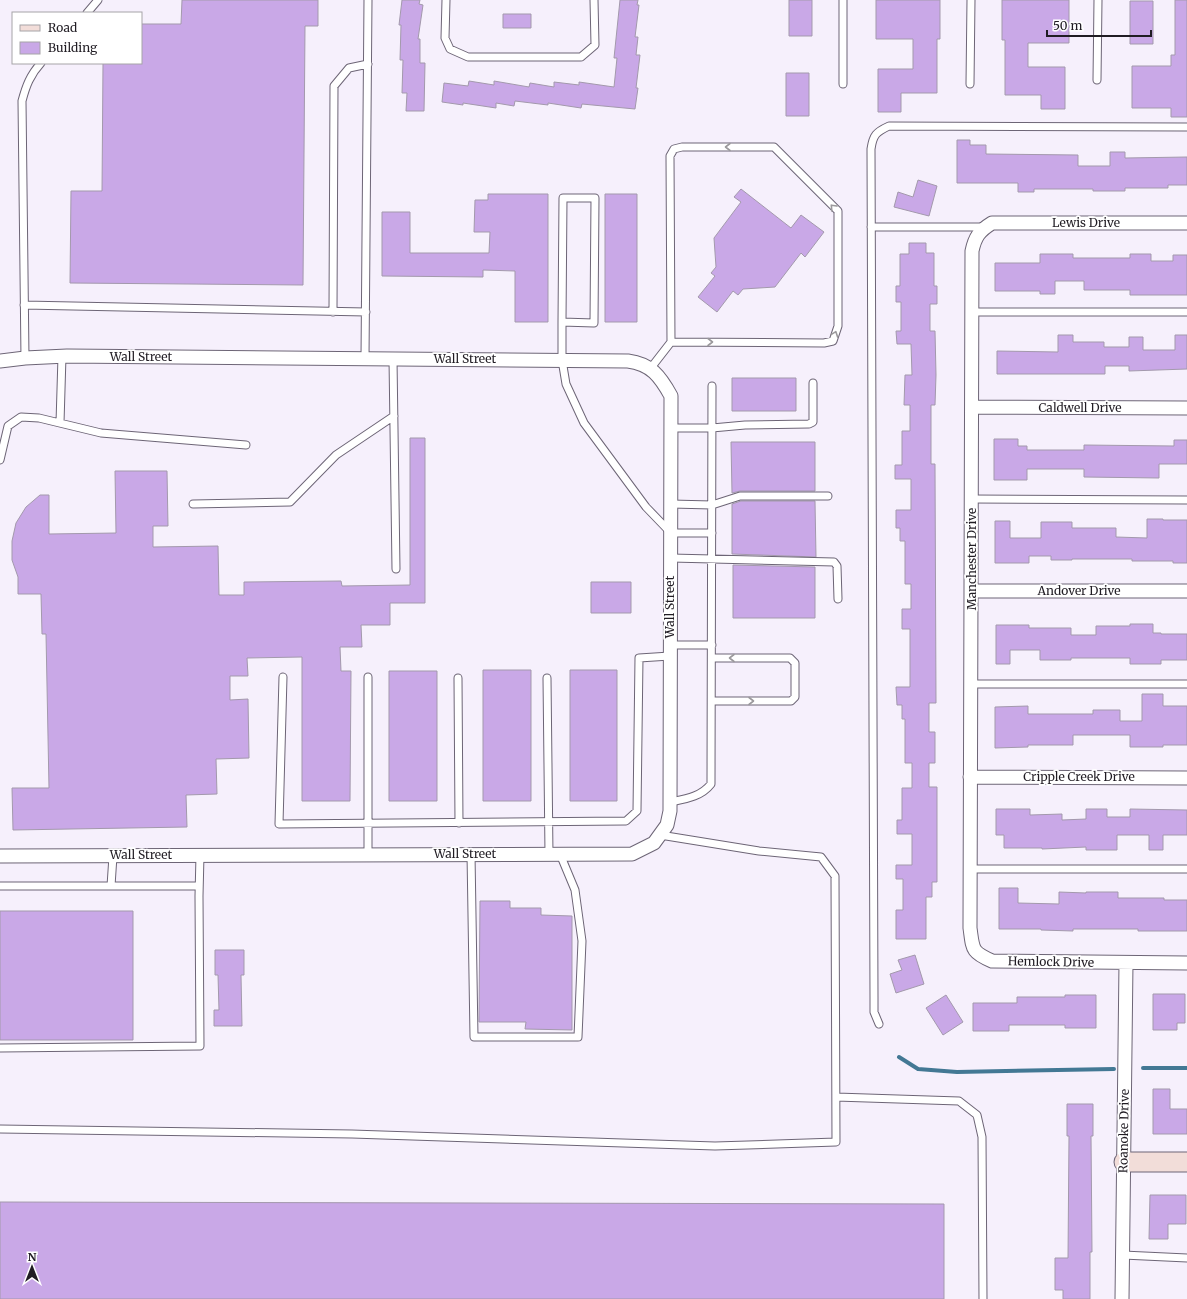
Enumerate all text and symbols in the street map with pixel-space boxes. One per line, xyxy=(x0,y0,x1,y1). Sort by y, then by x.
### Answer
legend xyxy=(12,12,142,64)
scale bar xyxy=(1047,12,1151,38)
text: 50 m xyxy=(1053,18,1082,33)
text: Road xyxy=(48,20,77,35)
text: Building xyxy=(48,40,98,55)
one-way arrow xyxy=(725,143,731,151)
one-way arrow xyxy=(830,204,838,212)
street label: Lewis Drive xyxy=(1052,215,1120,230)
one-way arrow xyxy=(830,331,839,338)
one-way arrow xyxy=(707,338,713,346)
street label: Wall Street xyxy=(109,349,173,364)
street label: Wall Street xyxy=(433,351,497,366)
street label: Caldwell Drive xyxy=(1038,400,1122,415)
street label: Manchester Drive xyxy=(964,508,979,610)
street label: Wall Street xyxy=(662,575,677,639)
street label: Andover Drive xyxy=(1036,583,1121,598)
one-way arrow xyxy=(729,654,735,662)
one-way arrow xyxy=(748,697,754,705)
street label: Cripple Creek Drive xyxy=(1023,769,1135,784)
street label: Wall Street xyxy=(433,846,497,861)
street label: Wall Street xyxy=(109,847,173,862)
street label: Hemlock Drive xyxy=(1008,953,1094,970)
street label: Roanoke Drive xyxy=(1115,1089,1132,1173)
north arrow xyxy=(12,1247,52,1287)
text: N xyxy=(28,1250,37,1264)

